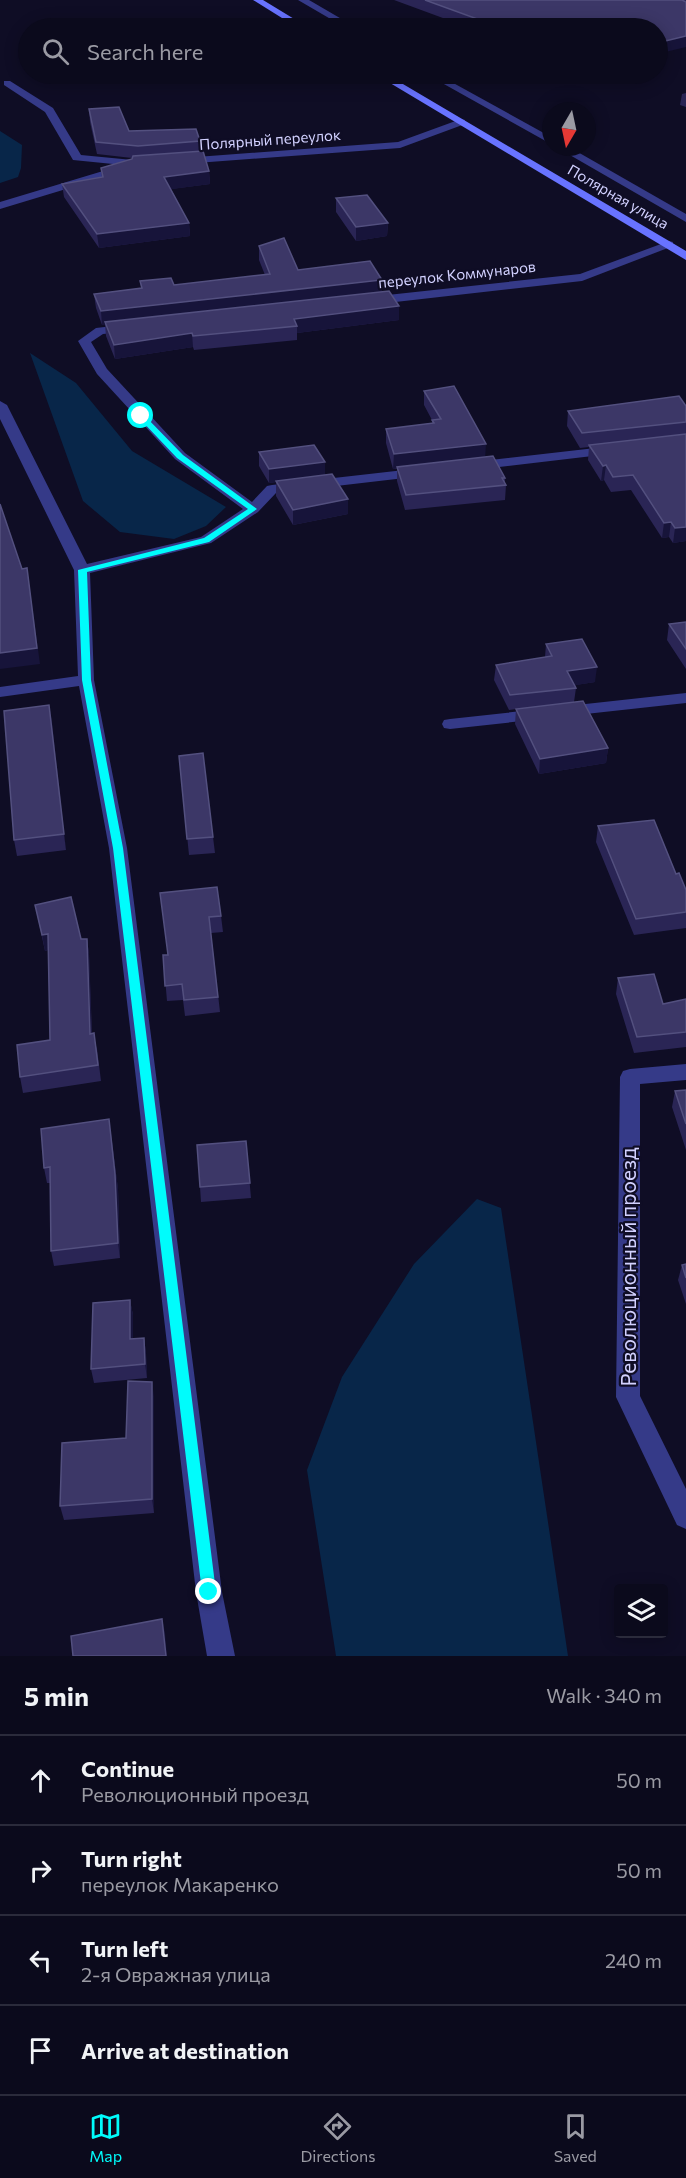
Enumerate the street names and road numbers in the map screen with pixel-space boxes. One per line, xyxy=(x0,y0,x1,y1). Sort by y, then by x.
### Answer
street label: Полярный переулок xyxy=(198,125,341,153)
street label: Полярная улица xyxy=(565,160,672,232)
street label: переулок Коммунаров xyxy=(377,257,537,291)
street label: Революционный проезд xyxy=(615,1147,640,1387)

